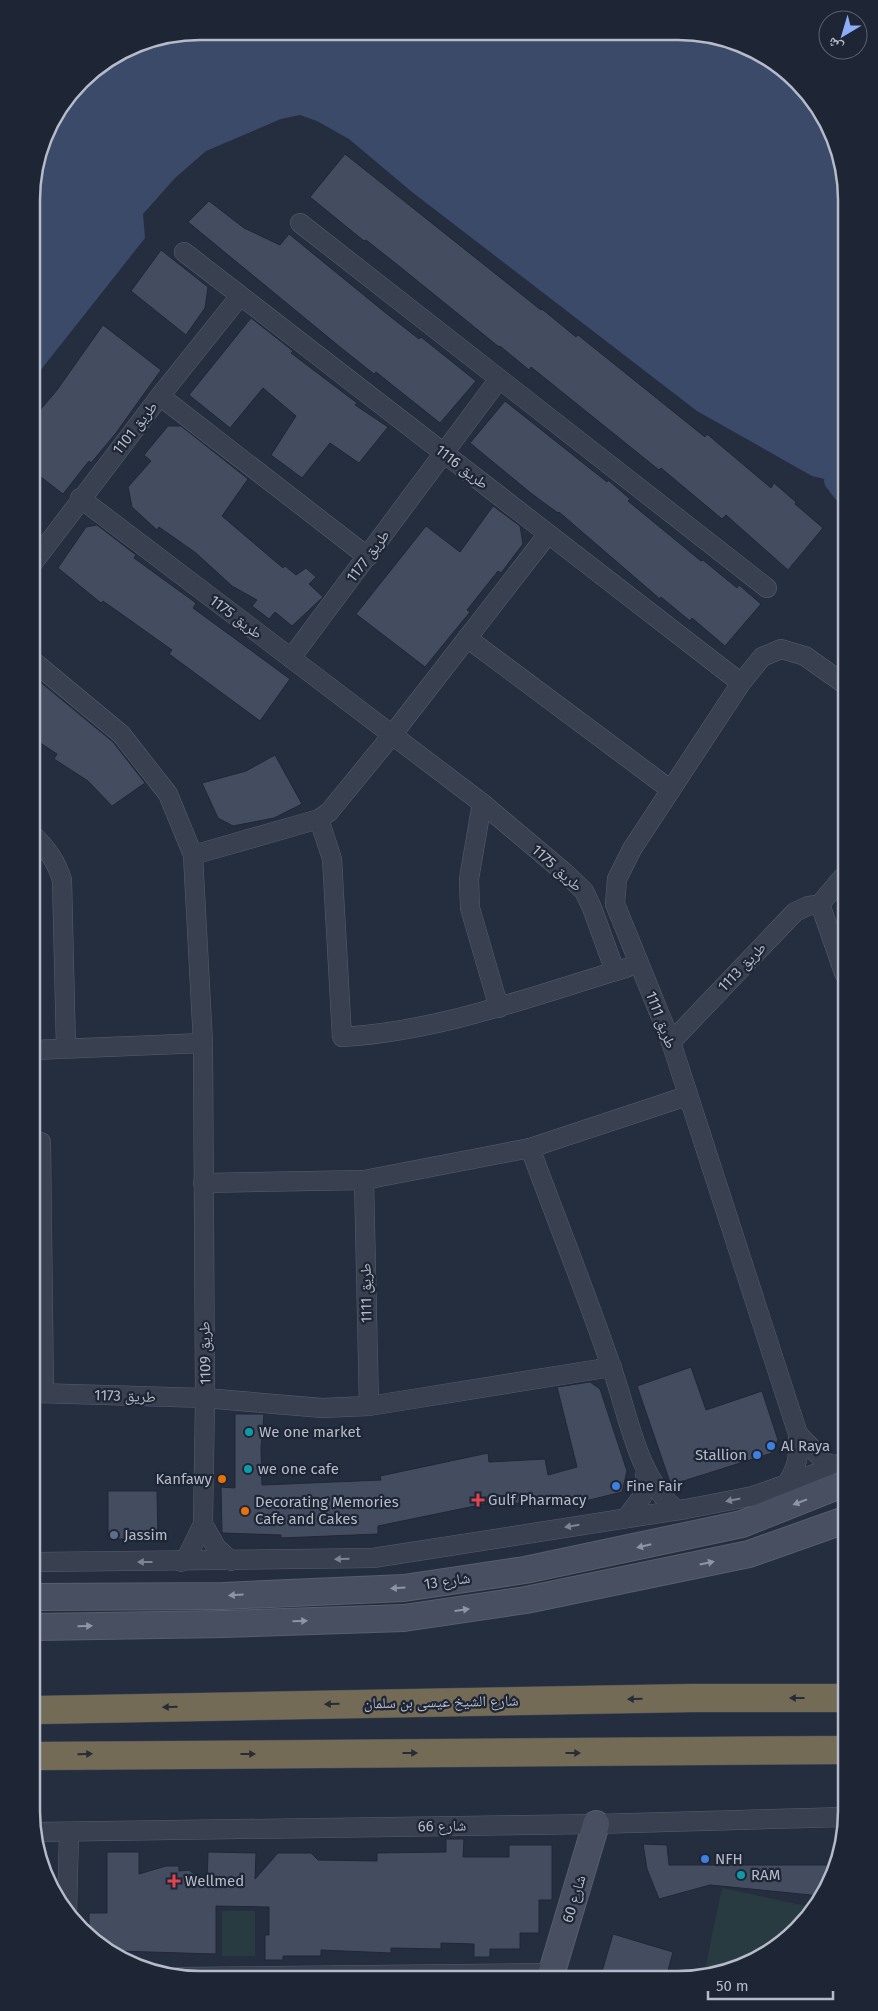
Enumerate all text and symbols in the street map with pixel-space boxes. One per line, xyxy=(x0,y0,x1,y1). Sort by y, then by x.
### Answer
north arrow xyxy=(818,10,868,60)
text: ش xyxy=(824,33,846,56)
street label: طريق 1101 xyxy=(109,398,162,459)
street label: طريق 1116 xyxy=(432,441,492,494)
street label: طريق 1177 xyxy=(343,526,394,586)
street label: طريق 1175 xyxy=(205,591,266,644)
street label: طريق 1175 xyxy=(527,841,586,896)
street label: طريق 1113 xyxy=(714,939,771,996)
street label: طريق 1111 xyxy=(641,989,680,1052)
street label: طريق 1111 xyxy=(356,1263,377,1323)
street label: طريق 1109 xyxy=(195,1321,216,1385)
street label: طريق 1173 xyxy=(94,1386,156,1407)
place label: We one market xyxy=(259,1423,362,1441)
marker: We one market xyxy=(243,1426,255,1438)
place label: Al Raya xyxy=(781,1437,830,1455)
marker: Al Raya xyxy=(765,1440,777,1452)
place label: Stallion xyxy=(695,1446,747,1464)
marker: Stallion xyxy=(751,1449,763,1461)
place label: we one cafe xyxy=(258,1460,339,1478)
marker: we one cafe xyxy=(242,1463,254,1475)
place label: Kanfawy xyxy=(155,1470,213,1488)
marker: Kanfawy xyxy=(216,1473,228,1485)
place label: Fine Fair xyxy=(626,1477,683,1495)
marker: Fine Fair xyxy=(610,1480,622,1492)
place label: Gulf Pharmacy xyxy=(488,1491,587,1509)
place label: Decorating Memories Cafe and Cakes xyxy=(255,1493,399,1528)
marker: Gulf Pharmacy xyxy=(472,1494,484,1506)
one-way arrow xyxy=(724,1496,740,1504)
one-way arrow xyxy=(792,1498,807,1506)
marker: Decorating Memories Cafe and Cakes xyxy=(239,1505,251,1517)
one-way arrow xyxy=(564,1522,580,1530)
place label: Jassim xyxy=(124,1526,168,1544)
marker: Jassim xyxy=(108,1529,120,1541)
one-way arrow xyxy=(636,1542,652,1550)
one-way arrow xyxy=(334,1555,350,1563)
one-way arrow xyxy=(137,1558,153,1566)
one-way arrow xyxy=(700,1559,715,1567)
street label: شارع 13 xyxy=(423,1569,472,1594)
one-way arrow xyxy=(390,1584,406,1592)
one-way arrow xyxy=(227,1592,243,1600)
one-way arrow xyxy=(454,1605,470,1613)
one-way arrow xyxy=(292,1617,308,1625)
one-way arrow xyxy=(77,1622,93,1630)
street label: شارع الشيخ عيسى بن سلمان xyxy=(363,1692,519,1713)
one-way arrow xyxy=(789,1694,805,1702)
one-way arrow xyxy=(627,1695,643,1703)
one-way arrow xyxy=(324,1701,340,1709)
one-way arrow xyxy=(162,1704,178,1712)
one-way arrow xyxy=(403,1749,419,1757)
one-way arrow xyxy=(565,1749,581,1757)
one-way arrow xyxy=(78,1750,94,1758)
one-way arrow xyxy=(240,1750,256,1758)
street label: شارع 66 xyxy=(418,1817,467,1836)
place label: NFH xyxy=(715,1850,743,1868)
marker: NFH xyxy=(699,1853,711,1865)
place label: RAM xyxy=(751,1866,780,1884)
marker: RAM xyxy=(735,1869,747,1881)
place label: Wellmed xyxy=(185,1872,244,1890)
street label: شارع 60 xyxy=(558,1873,591,1925)
marker: Wellmed xyxy=(167,1874,181,1888)
scale bar xyxy=(708,1968,833,2000)
text: 50 m xyxy=(716,1977,749,1995)

